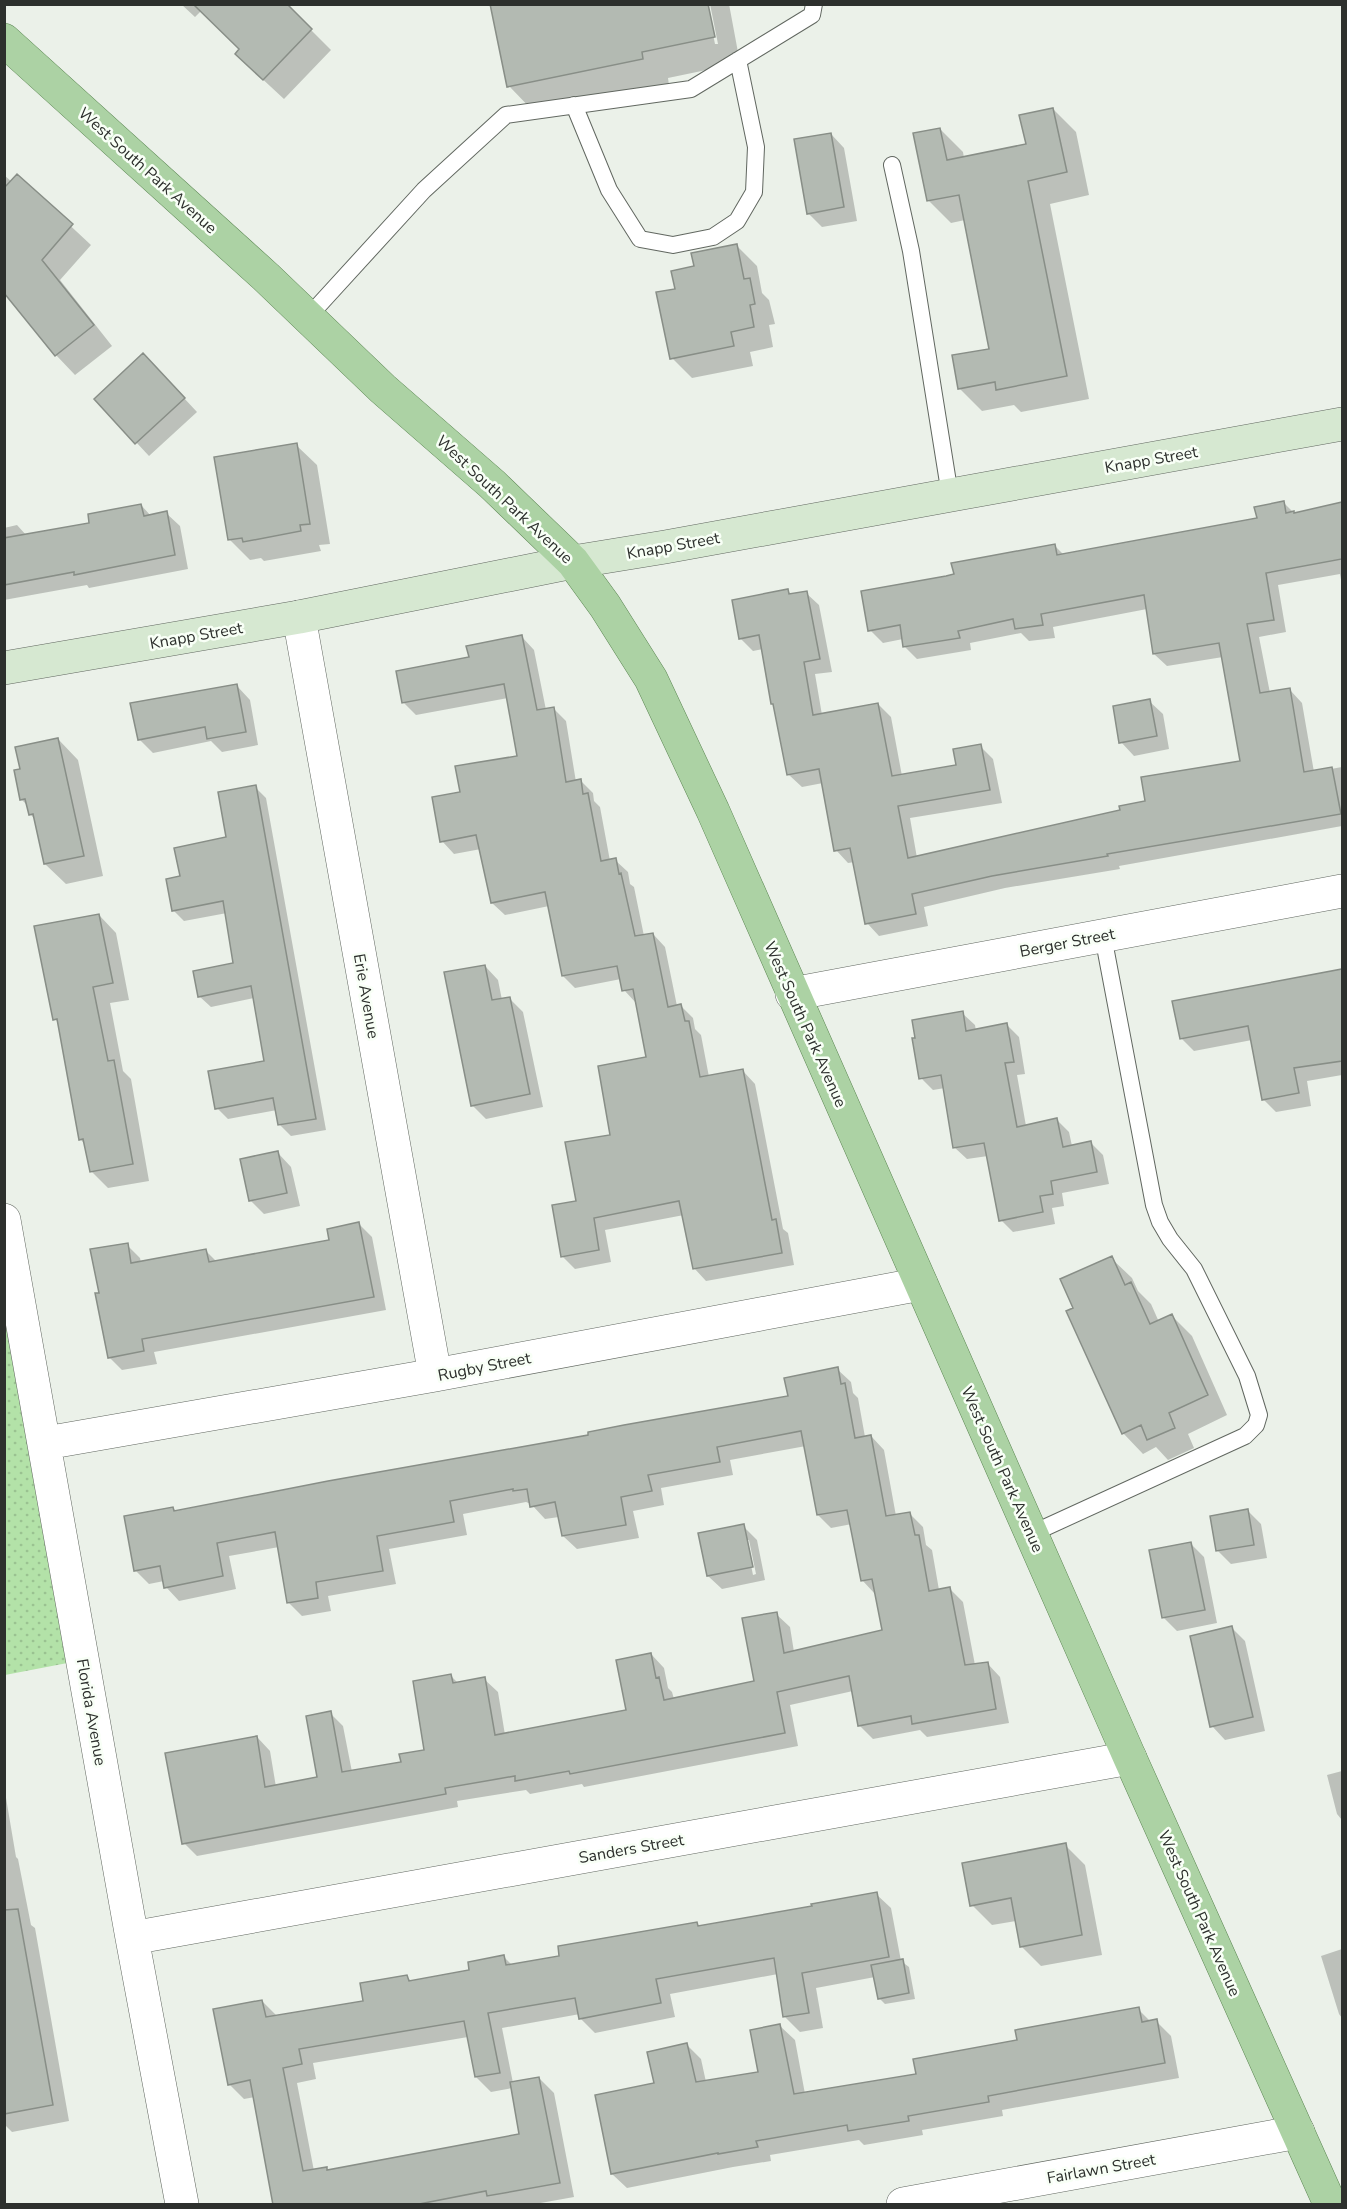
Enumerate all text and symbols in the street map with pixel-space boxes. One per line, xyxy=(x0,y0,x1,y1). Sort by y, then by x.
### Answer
street label: West South Park Avenue xyxy=(73,102,221,239)
street label: West South Park Avenue xyxy=(431,430,577,569)
street label: Knapp Street xyxy=(1103,441,1200,479)
street label: Knapp Street xyxy=(625,527,722,565)
street label: Knapp Street xyxy=(148,617,245,655)
street label: Berger Street xyxy=(1018,923,1117,963)
street label: West South Park Avenue xyxy=(759,938,852,1111)
street label: Erie Avenue xyxy=(348,952,384,1040)
street label: Rugby Street xyxy=(436,1347,533,1387)
street label: West South Park Avenue xyxy=(956,1383,1049,1556)
street label: Florida Avenue xyxy=(71,1657,111,1767)
street label: West South Park Avenue xyxy=(1153,1827,1246,2000)
street label: Sanders Street xyxy=(577,1829,686,1869)
street label: Fairlawn Street xyxy=(1045,2149,1158,2189)

